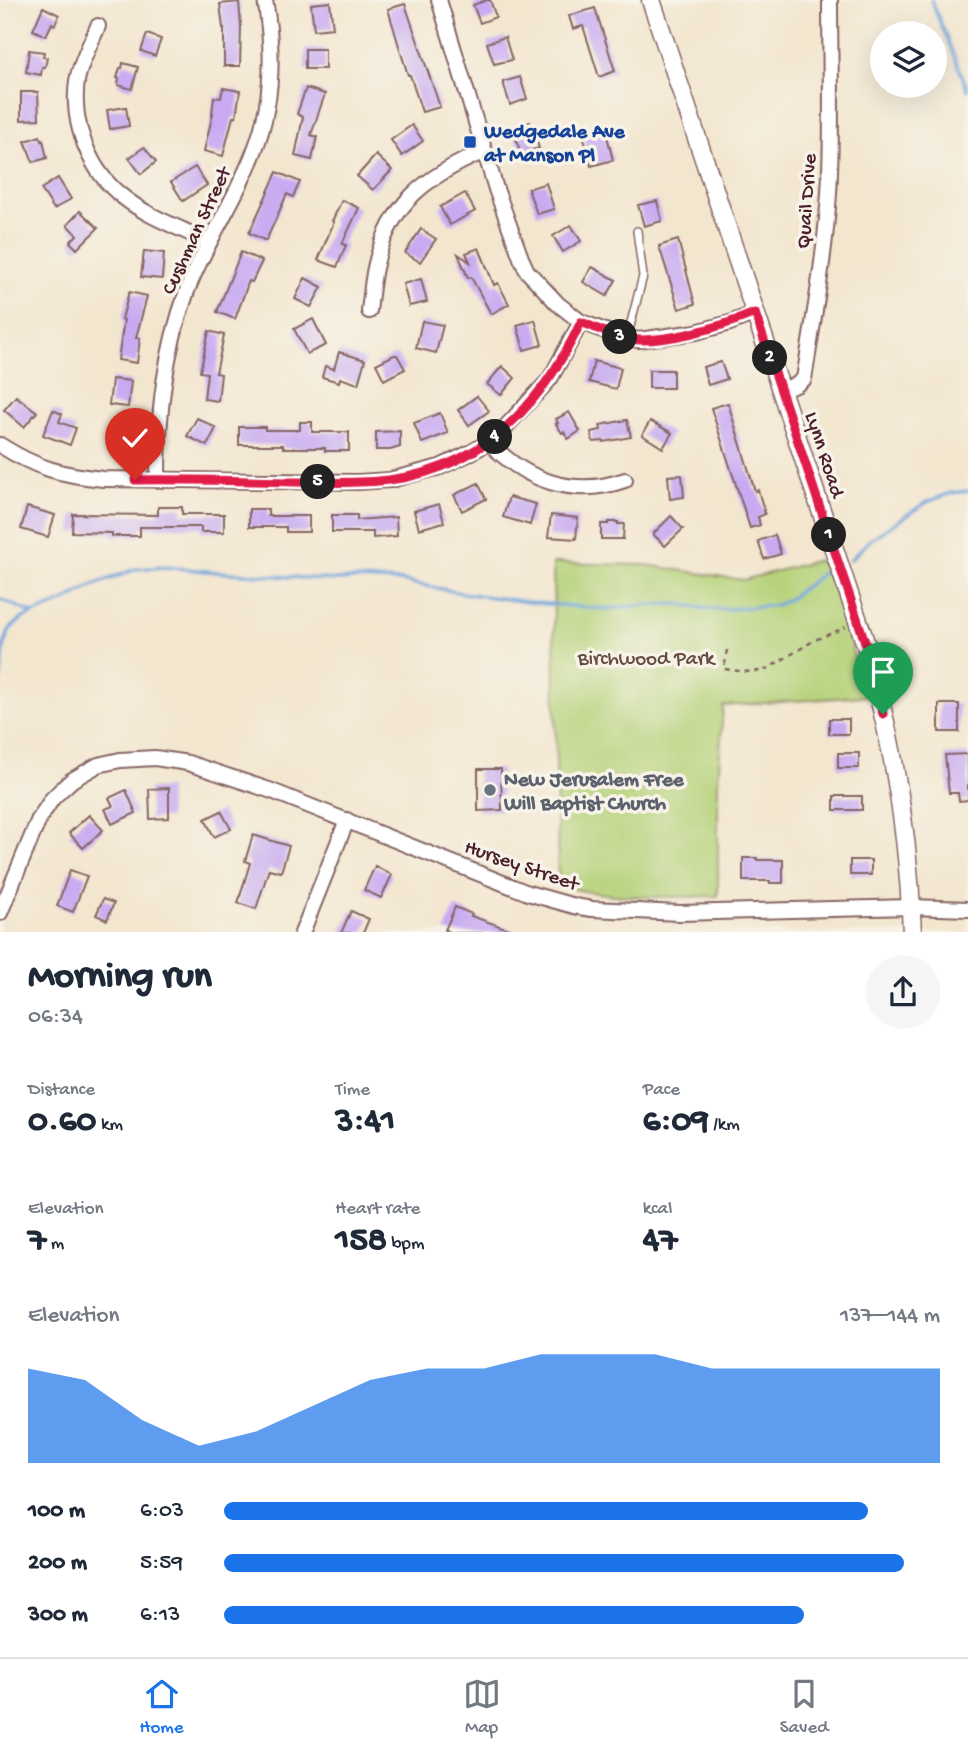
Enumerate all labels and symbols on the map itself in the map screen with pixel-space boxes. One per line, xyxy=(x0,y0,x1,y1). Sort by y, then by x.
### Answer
place label: Wedgedale Ave at Manson Pl xyxy=(483,121,626,170)
marker: Wedgedale Ave at Manson Pl xyxy=(462,134,478,150)
street label: Quail Drive xyxy=(793,152,824,250)
street label: Cushman Street xyxy=(158,162,240,299)
pin: 3 xyxy=(602,320,638,354)
pin: 2 xyxy=(752,340,788,376)
pin xyxy=(105,408,165,480)
street label: Lynn Road xyxy=(797,409,849,503)
pin: 4 xyxy=(477,420,512,454)
pin: 5 xyxy=(300,464,336,500)
pin: 1 xyxy=(812,518,846,552)
pin xyxy=(853,642,913,714)
park label: Birchwood Park xyxy=(577,648,717,673)
place label: New Jerusalem Free Will Baptist Church xyxy=(503,769,685,818)
marker: New Jerusalem Free Will Baptist Church xyxy=(482,782,498,798)
street label: Hursey Street xyxy=(460,836,584,899)

